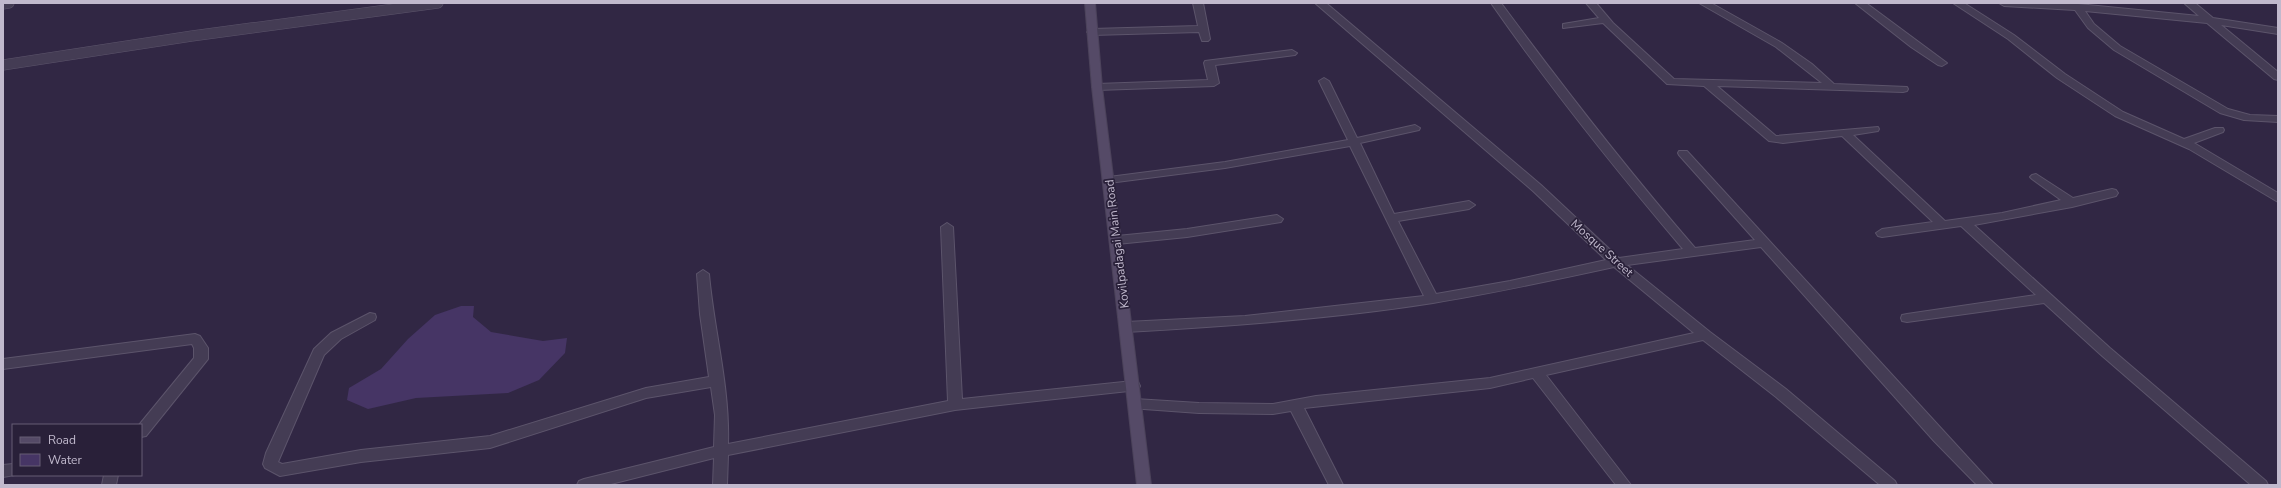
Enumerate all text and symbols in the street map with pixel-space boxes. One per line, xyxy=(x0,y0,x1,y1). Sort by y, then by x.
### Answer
street label: Kovilpadagai Main Road xyxy=(1101,179,1133,309)
street label: Mosque Street xyxy=(1567,216,1637,281)
legend xyxy=(12,424,142,476)
text: Road xyxy=(48,432,76,448)
text: Water xyxy=(48,452,82,468)

